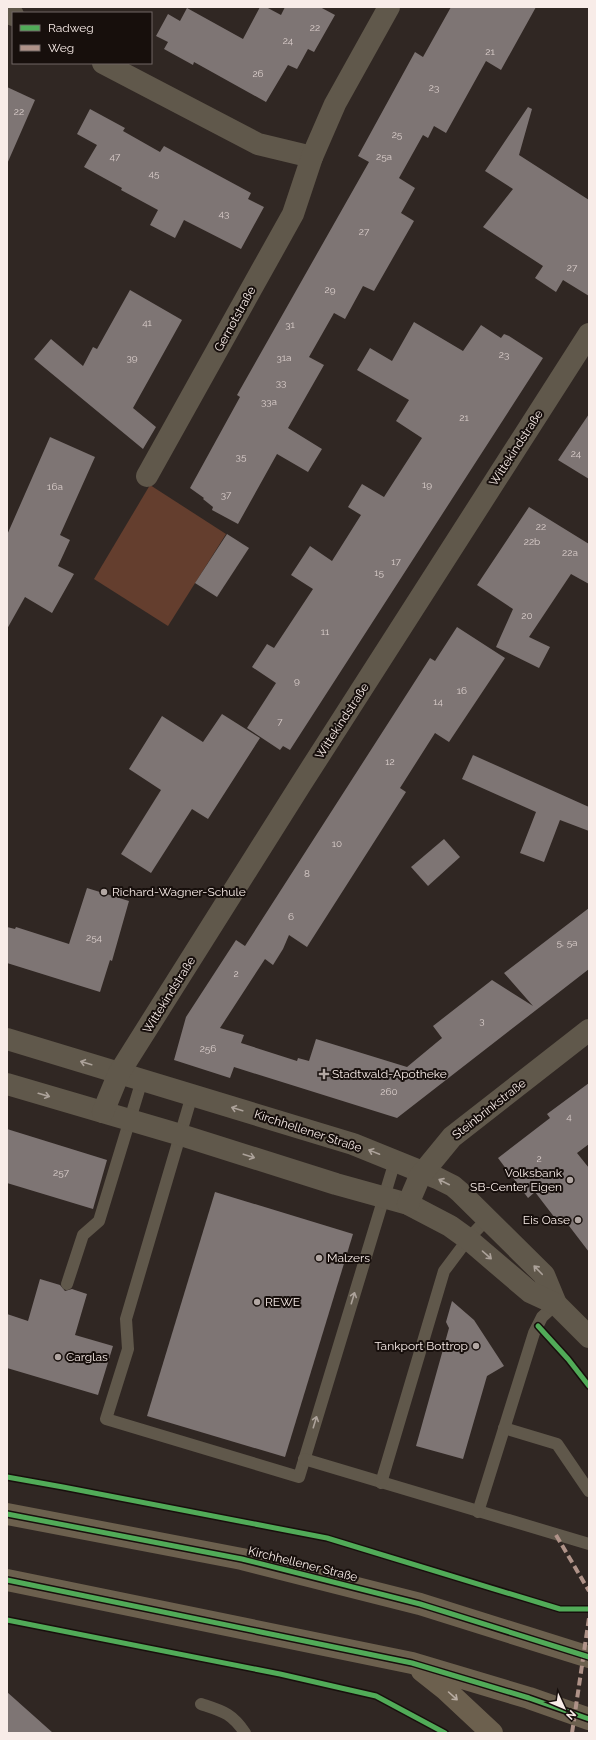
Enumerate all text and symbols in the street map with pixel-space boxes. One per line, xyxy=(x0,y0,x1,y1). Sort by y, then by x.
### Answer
legend xyxy=(12,12,152,64)
text: Radweg xyxy=(48,21,94,35)
house number: 22 xyxy=(310,22,320,33)
house number: 24 xyxy=(283,35,294,46)
text: Weg xyxy=(48,41,74,55)
house number: 21 xyxy=(485,46,495,57)
house number: 26 xyxy=(252,68,264,79)
house number: 23 xyxy=(429,82,439,93)
house number: 22 xyxy=(14,106,24,117)
house number: 25 xyxy=(392,129,403,140)
house number: 47 xyxy=(110,151,121,162)
house number: 25a xyxy=(376,151,392,162)
house number: 45 xyxy=(149,168,160,179)
house number: 43 xyxy=(219,208,229,219)
house number: 27 xyxy=(359,226,370,237)
house number: 27 xyxy=(567,262,578,273)
street label: Gernotstraße xyxy=(211,284,259,354)
house number: 29 xyxy=(324,284,336,295)
house number: 41 xyxy=(142,317,153,328)
house number: 31 xyxy=(285,319,296,330)
house number: 23 xyxy=(499,349,509,360)
house number: 39 xyxy=(126,352,138,363)
house number: 31a xyxy=(276,352,292,363)
house number: 33 xyxy=(276,377,286,388)
house number: 33a xyxy=(261,396,277,407)
street label: Wittekindstraße xyxy=(486,407,546,489)
house number: 21 xyxy=(459,412,469,423)
house number: 24 xyxy=(571,448,582,459)
house number: 35 xyxy=(236,451,247,462)
house number: 19 xyxy=(422,479,432,490)
house number: 16a xyxy=(47,481,63,492)
house number: 37 xyxy=(221,489,232,500)
house number: 22 xyxy=(536,521,546,532)
house number: 22b xyxy=(524,536,540,547)
house number: 22a xyxy=(562,547,578,558)
house number: 17 xyxy=(391,556,401,567)
house number: 15 xyxy=(374,567,384,578)
house number: 20 xyxy=(521,610,533,621)
house number: 11 xyxy=(321,626,330,637)
house number: 9 xyxy=(294,675,300,686)
street label: Wittekindstraße xyxy=(312,680,372,762)
house number: 16 xyxy=(457,685,467,696)
house number: 14 xyxy=(433,696,443,707)
house number: 7 xyxy=(277,716,283,727)
house number: 12 xyxy=(385,756,395,767)
house number: 10 xyxy=(332,838,342,849)
house number: 8 xyxy=(304,868,310,879)
place label: Richard-Wagner-Schule xyxy=(112,885,246,899)
marker: Richard-Wagner-Schule xyxy=(99,887,109,897)
house number: 6 xyxy=(288,911,294,922)
house number: 254 xyxy=(86,932,103,943)
house number: 5, 5a xyxy=(556,937,578,948)
street label: Wittekindstraße xyxy=(140,954,198,1036)
house number: 2 xyxy=(233,968,239,979)
house number: 3 xyxy=(479,1015,485,1026)
house number: 256 xyxy=(200,1043,216,1054)
one-way arrow xyxy=(79,1059,92,1066)
place label: Stadtwald-Apotheke xyxy=(332,1067,447,1081)
marker: Stadtwald-Apotheke xyxy=(319,1069,329,1079)
street label: Steinbrinkstraße xyxy=(449,1076,529,1142)
house number: 260 xyxy=(380,1086,398,1097)
one-way arrow xyxy=(38,1092,51,1099)
one-way arrow xyxy=(231,1105,244,1112)
street label: Kirchhellener Straße xyxy=(252,1107,364,1155)
house number: 4 xyxy=(566,1111,572,1122)
one-way arrow xyxy=(369,1148,381,1156)
one-way arrow xyxy=(243,1153,255,1161)
house number: 2 xyxy=(536,1153,542,1164)
place label: Volksbank SB-Center Eigen xyxy=(470,1166,563,1194)
house number: 257 xyxy=(53,1167,70,1178)
marker: Volksbank SB-Center Eigen xyxy=(565,1175,575,1185)
one-way arrow xyxy=(438,1177,450,1185)
place label: Eis Oase xyxy=(523,1213,570,1227)
marker: Eis Oase xyxy=(573,1215,583,1225)
one-way arrow xyxy=(482,1250,492,1260)
place label: Malzers xyxy=(327,1251,370,1265)
marker: Malzers xyxy=(314,1253,324,1263)
one-way arrow xyxy=(534,1265,543,1275)
one-way arrow xyxy=(350,1291,357,1304)
place label: REWE xyxy=(265,1295,300,1309)
marker: REWE xyxy=(252,1297,262,1307)
place label: Tankport Bottrop xyxy=(375,1339,468,1353)
marker: Tankport Bottrop xyxy=(471,1341,481,1351)
place label: Carglas xyxy=(66,1350,108,1364)
marker: Carglas xyxy=(53,1352,63,1362)
one-way arrow xyxy=(312,1416,319,1429)
street label: Kirchhellener Straße xyxy=(247,1544,359,1584)
north arrow xyxy=(544,1688,584,1728)
one-way arrow xyxy=(448,1692,458,1701)
text: N xyxy=(563,1707,578,1722)

